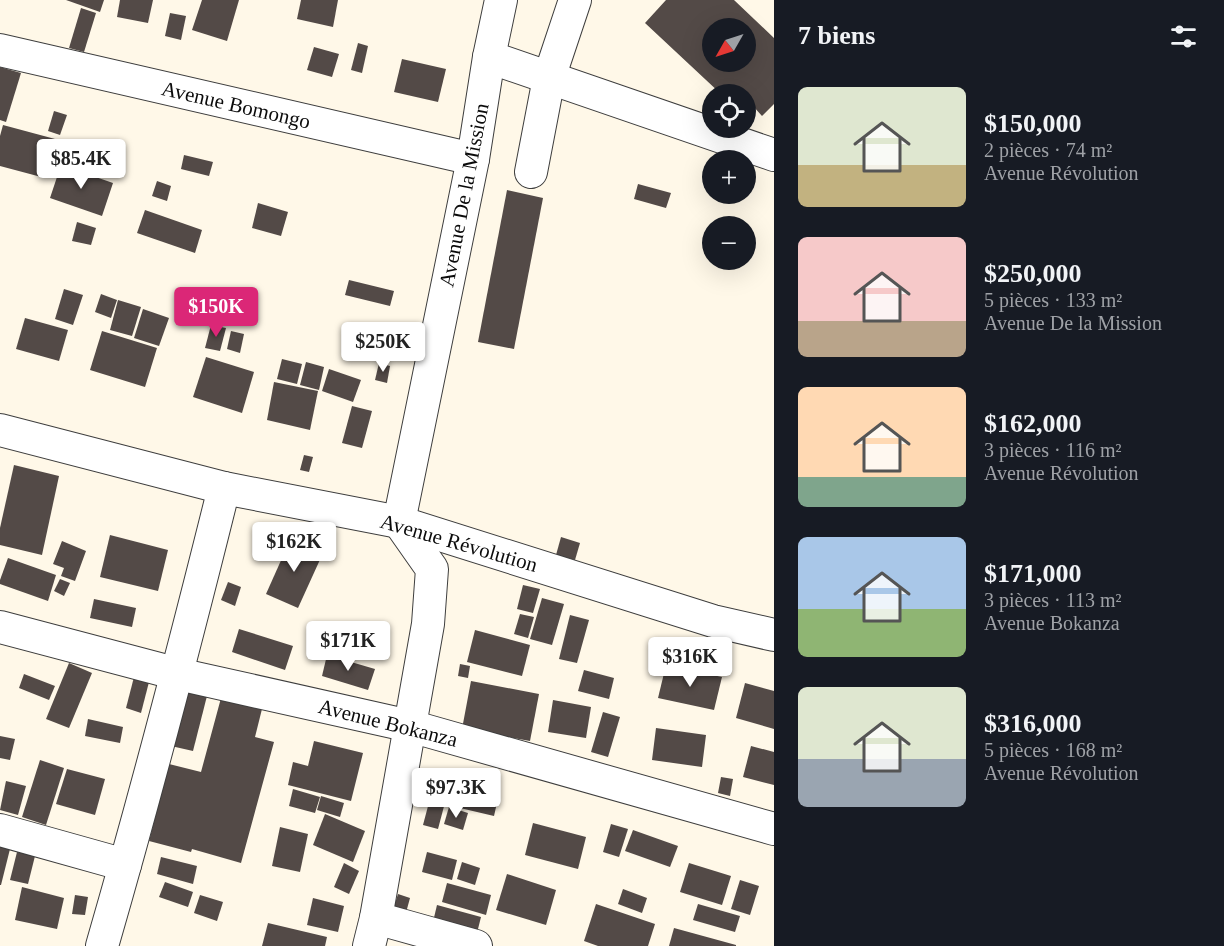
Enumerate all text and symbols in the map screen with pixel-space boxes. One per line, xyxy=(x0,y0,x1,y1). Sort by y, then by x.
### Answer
north arrow xyxy=(702,18,756,72)
map controls xyxy=(702,18,756,270)
icon: filters xyxy=(1167,20,1200,53)
text: 7 biens xyxy=(798,21,875,50)
street label: Avenue Bomongo xyxy=(159,76,313,134)
button: locate xyxy=(702,84,756,138)
street label: Avenue De la Mission xyxy=(434,101,494,289)
text: $150,000 xyxy=(984,109,1082,138)
icon: home xyxy=(846,111,918,183)
pin: $85.4K xyxy=(32,139,130,190)
text: 2 pièces · 74 m² xyxy=(984,139,1112,161)
text: $85.4K xyxy=(51,147,111,169)
button: + xyxy=(702,150,756,204)
text: Avenue Révolution xyxy=(984,162,1139,184)
button: − xyxy=(702,216,756,270)
text: $250,000 xyxy=(984,259,1082,288)
icon: home xyxy=(846,261,918,333)
pin: $150K xyxy=(174,287,258,338)
text: 5 pièces · 133 m² xyxy=(984,289,1122,311)
text: $150K xyxy=(188,295,244,317)
text: Avenue De la Mission xyxy=(984,312,1162,334)
pin: $250K xyxy=(341,322,425,373)
text: $250K xyxy=(355,330,411,352)
text: $162,000 xyxy=(984,409,1082,438)
icon: home xyxy=(846,411,918,483)
text: 3 pièces · 116 m² xyxy=(984,439,1121,461)
text: Avenue Révolution xyxy=(984,462,1139,484)
street label: Avenue Révolution xyxy=(378,509,541,577)
pin: $162K xyxy=(252,522,336,573)
text: $162K xyxy=(266,530,322,552)
text: $171,000 xyxy=(984,559,1082,588)
icon: home xyxy=(846,561,918,633)
text: 3 pièces · 113 m² xyxy=(984,589,1121,611)
text: Avenue Bokanza xyxy=(984,612,1120,634)
pin: $171K xyxy=(306,621,390,672)
text: $171K xyxy=(320,629,376,651)
pin: $316K xyxy=(648,637,732,688)
text: $316K xyxy=(662,645,718,667)
street label: Avenue Bokanza xyxy=(316,694,461,752)
text: $316,000 xyxy=(984,709,1082,738)
icon: home xyxy=(846,711,918,783)
text: 5 pièces · 168 m² xyxy=(984,739,1122,761)
text: Avenue Révolution xyxy=(984,762,1139,784)
pin: $97.3K xyxy=(407,768,505,819)
text: $97.3K xyxy=(426,776,486,798)

